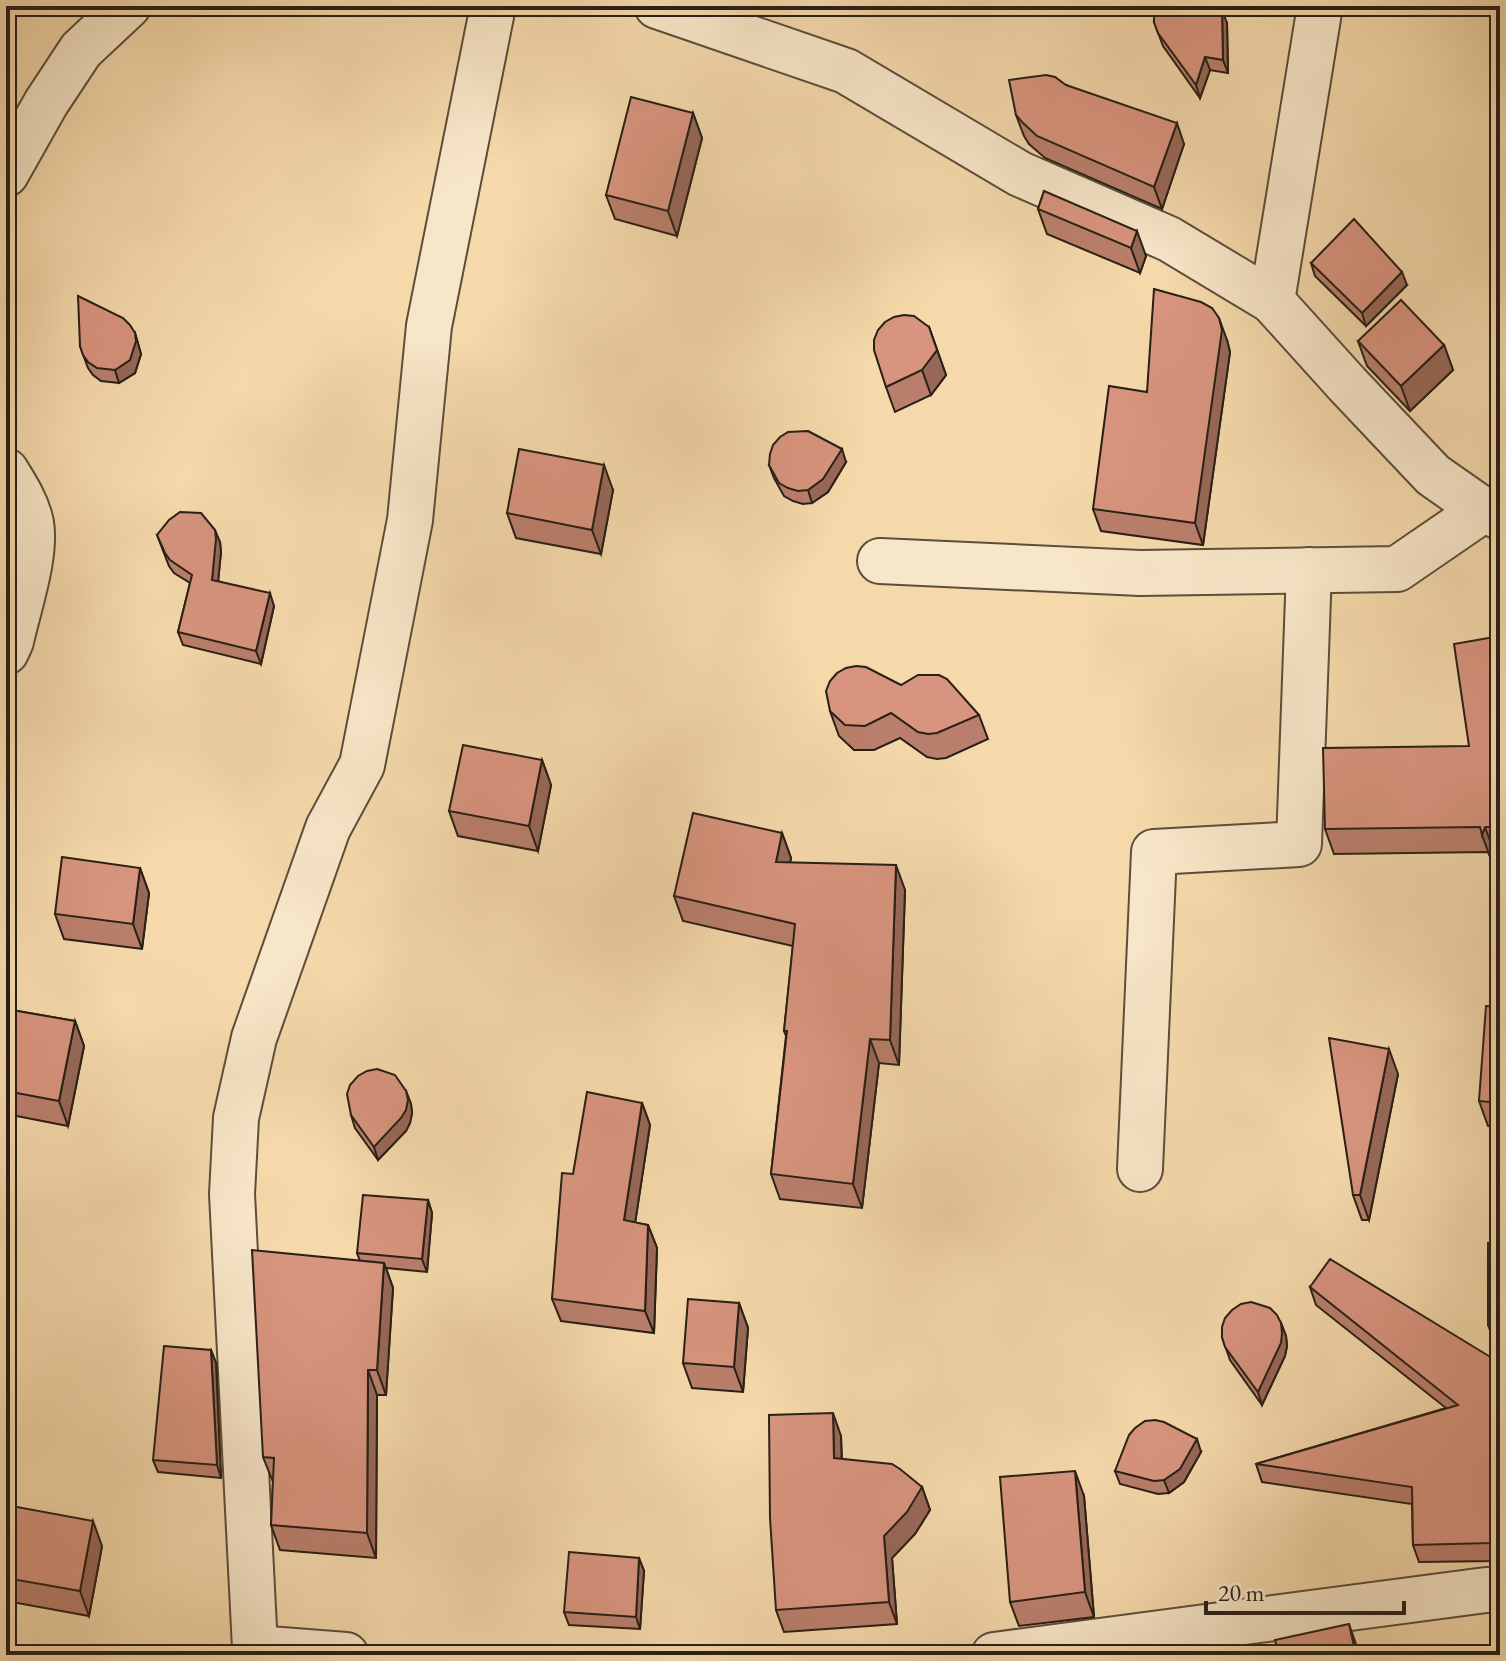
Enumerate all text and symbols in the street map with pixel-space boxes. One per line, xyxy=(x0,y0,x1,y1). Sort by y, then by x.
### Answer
scale bar xyxy=(1206,1565,1404,1615)
text: 20 m xyxy=(1218,1577,1265,1608)

